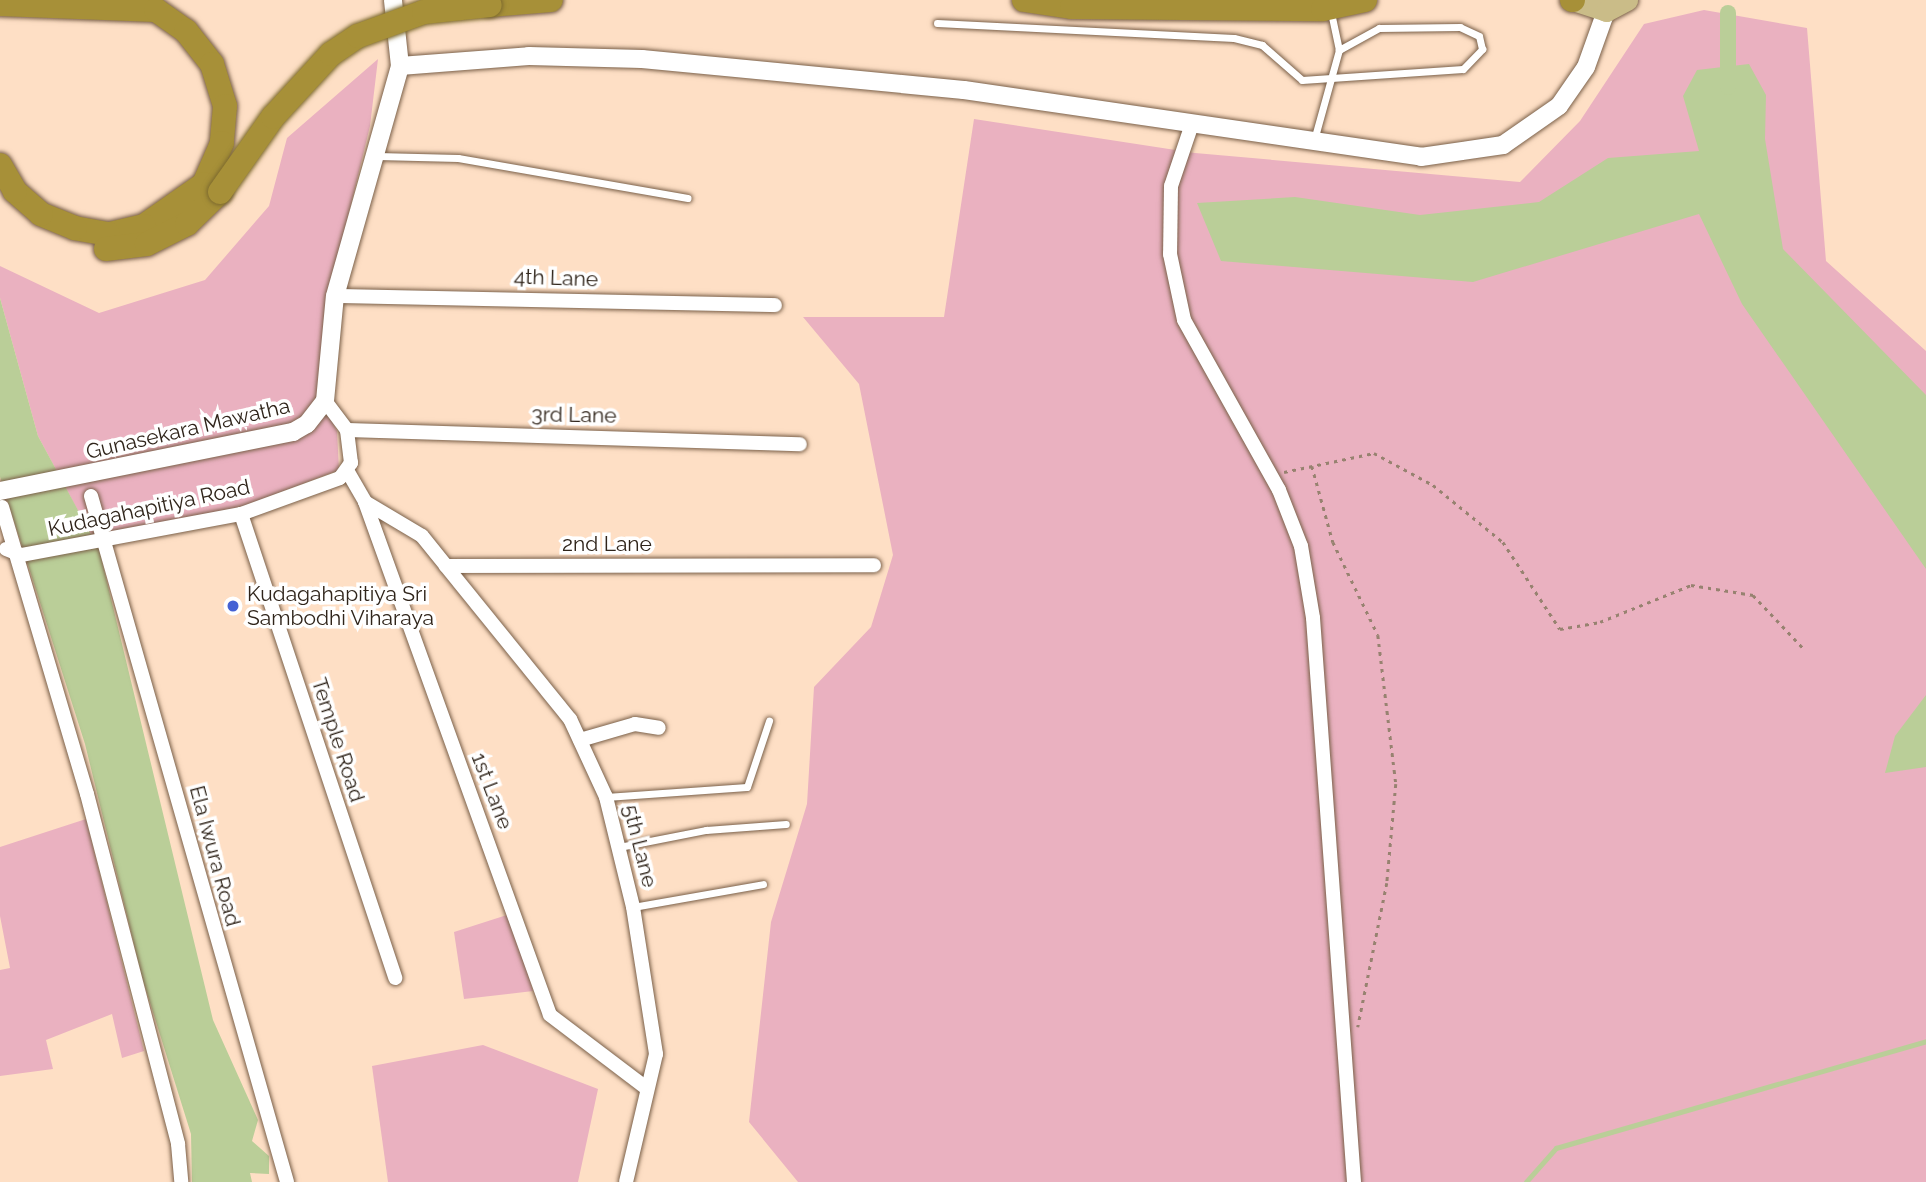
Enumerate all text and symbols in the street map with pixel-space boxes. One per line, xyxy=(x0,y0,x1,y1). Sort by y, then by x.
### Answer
street label: 4th Lane xyxy=(513,264,599,292)
street label: Gunasekara Mawatha xyxy=(84,393,292,465)
street label: 3rd Lane xyxy=(531,402,617,428)
street label: Kudagahapitiya Road xyxy=(46,474,252,542)
street label: 2nd Lane xyxy=(562,531,652,557)
place label: Kudagahapitiya Sri Sambodhi Viharaya xyxy=(247,581,435,631)
marker: Kudagahapitiya Sri Sambodhi Viharaya xyxy=(225,598,241,614)
street label: Temple Road xyxy=(306,675,370,805)
street label: 1st Lane xyxy=(466,749,518,833)
street label: Ela Iwura Road xyxy=(184,783,246,929)
street label: 5th Lane xyxy=(618,802,662,890)

